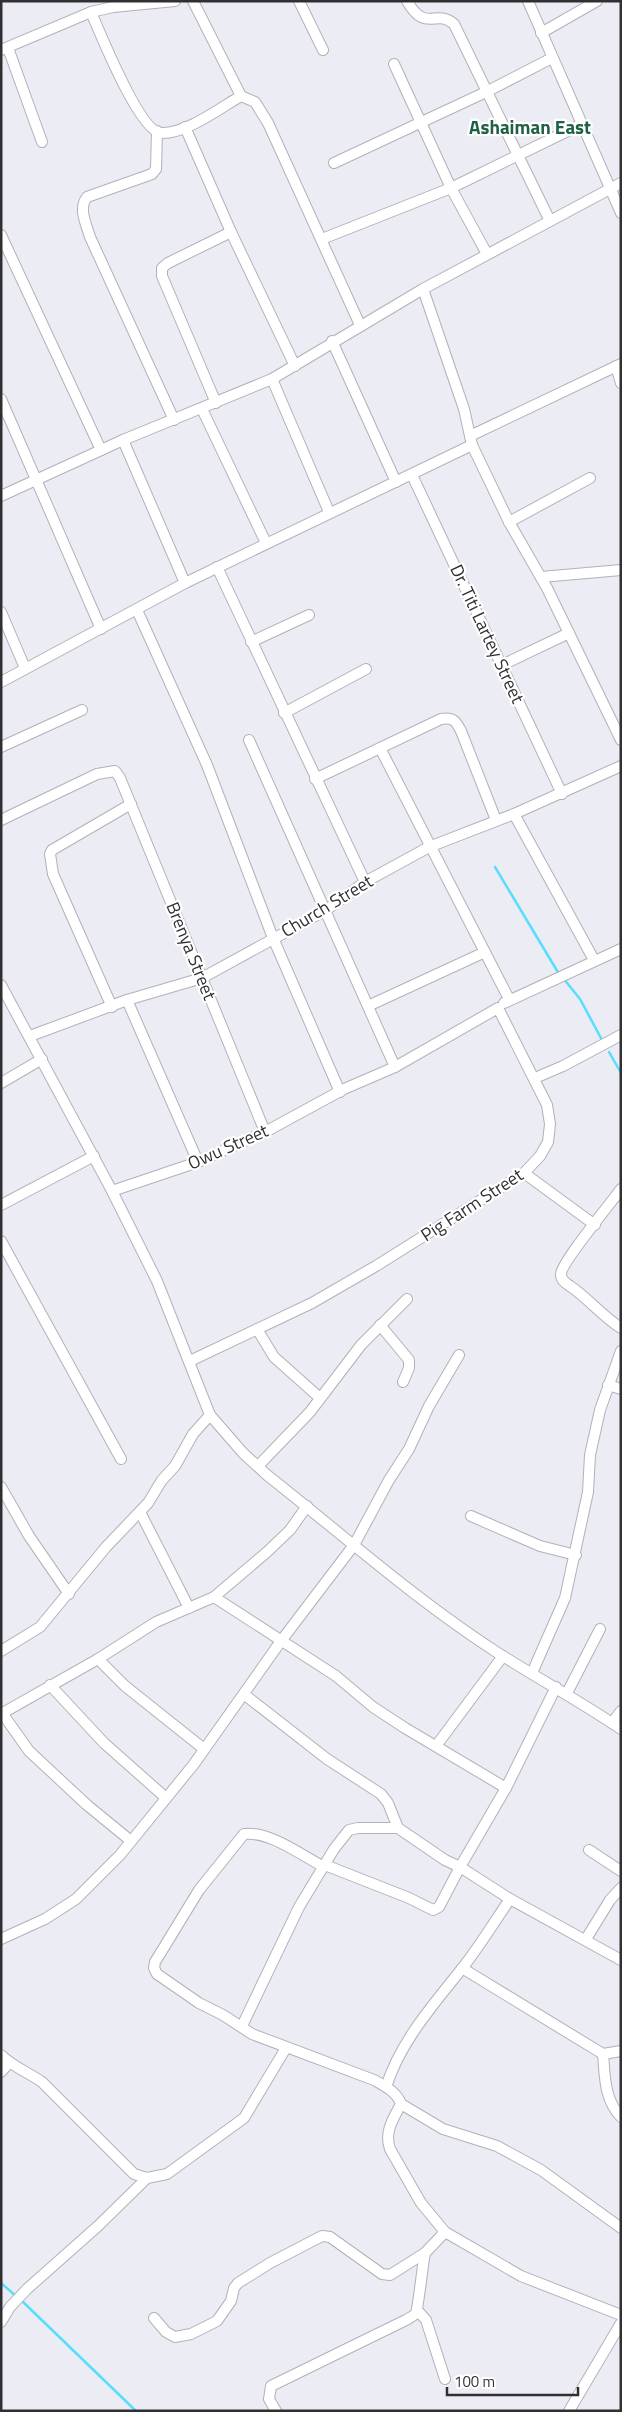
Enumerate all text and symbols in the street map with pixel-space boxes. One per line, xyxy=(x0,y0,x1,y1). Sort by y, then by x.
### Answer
district label: Ashaiman East xyxy=(469,112,591,141)
street label: Dr. Titi Lartey Street xyxy=(443,560,532,708)
street label: Church Street xyxy=(276,867,378,944)
street label: Brenya Street xyxy=(160,898,224,1005)
street label: Owu Street xyxy=(183,1117,273,1176)
street label: Pig Farm Street xyxy=(415,1161,529,1248)
scale bar xyxy=(447,2364,578,2396)
text: 100 m xyxy=(454,2370,495,2393)

